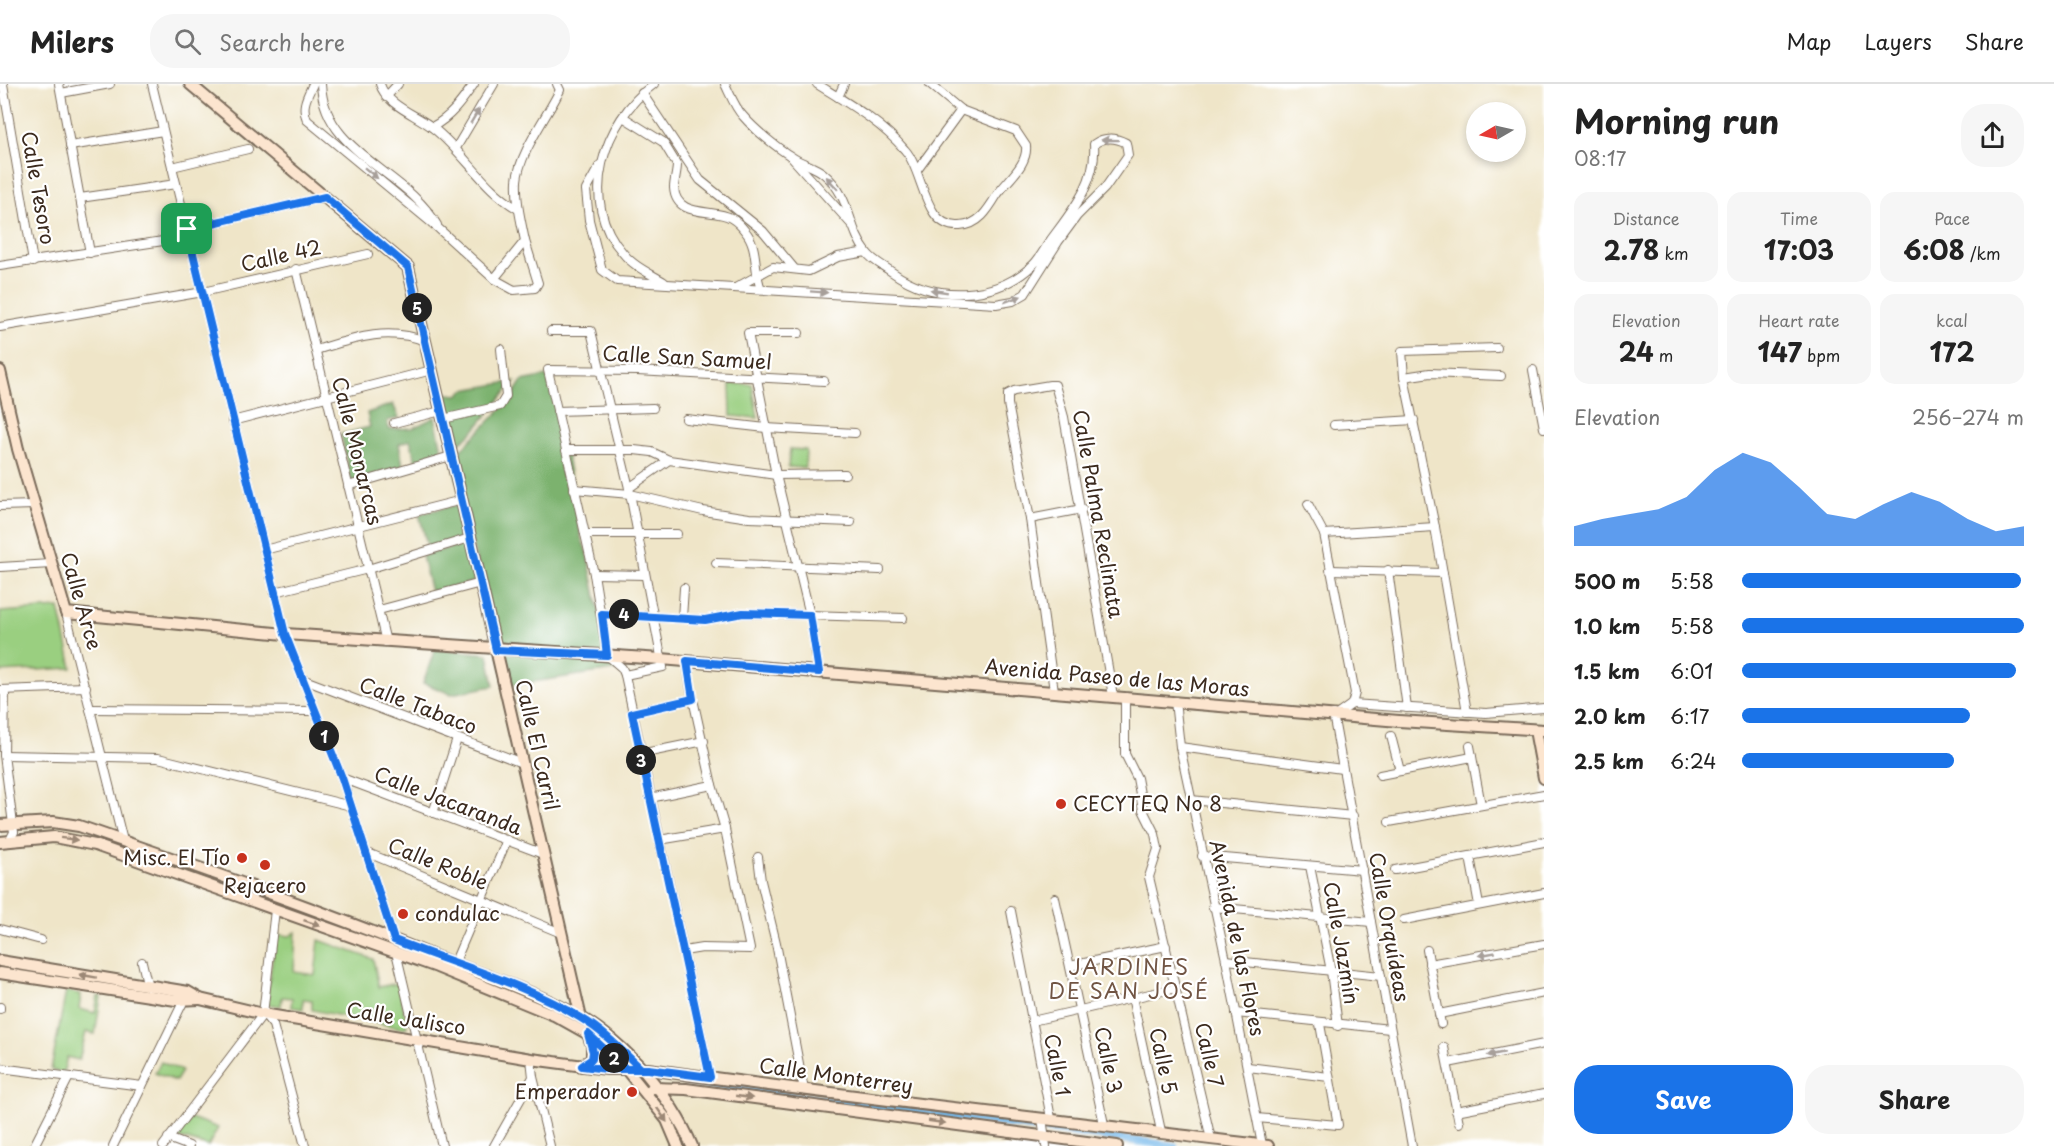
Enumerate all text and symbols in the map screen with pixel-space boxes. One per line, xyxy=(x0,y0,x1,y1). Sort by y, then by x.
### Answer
search box xyxy=(150,14,570,68)
text: Milers xyxy=(30,20,114,63)
icon: search xyxy=(171,25,204,58)
text: Search here xyxy=(219,25,345,58)
text: Map xyxy=(1787,25,1831,57)
text: Layers xyxy=(1864,25,1932,57)
text: Share xyxy=(1965,25,2024,57)
text: Morning run xyxy=(1574,95,1779,145)
north arrow xyxy=(1466,102,1526,162)
map controls xyxy=(1466,102,1526,162)
button: share xyxy=(1961,104,2024,167)
one-way arrow xyxy=(470,108,481,124)
street label: Calle Tesoro xyxy=(14,129,64,247)
one-way arrow xyxy=(1100,135,1119,145)
text: 08:17 xyxy=(1574,143,1626,173)
one-way arrow xyxy=(363,166,379,179)
one-way arrow xyxy=(826,176,839,191)
pin xyxy=(161,203,212,254)
text: Distance xyxy=(1612,206,1680,230)
text: Time xyxy=(1780,206,1818,230)
text: Pace xyxy=(1934,206,1970,230)
icon: arrive xyxy=(170,212,203,245)
text: 2.78 xyxy=(1604,230,1659,269)
text: 17:03 xyxy=(1764,230,1834,269)
text: 6:08 xyxy=(1903,230,1965,269)
street label: Calle 42 xyxy=(238,231,324,279)
text: km xyxy=(1659,241,1688,265)
text: /km xyxy=(1965,241,2001,265)
one-way arrow xyxy=(929,287,948,296)
one-way arrow xyxy=(810,288,829,297)
pin: 5 xyxy=(402,293,432,323)
one-way arrow xyxy=(1005,294,1023,303)
text: 5 xyxy=(412,296,422,320)
text: Elevation xyxy=(1611,308,1681,332)
text: Heart rate xyxy=(1759,308,1839,332)
text: kcal xyxy=(1936,308,1968,332)
text: 24 xyxy=(1619,332,1654,371)
text: 147 xyxy=(1758,332,1802,371)
text: 172 xyxy=(1930,332,1974,371)
street label: Calle San Samuel xyxy=(602,338,772,376)
text: m xyxy=(1654,343,1673,367)
text: bpm xyxy=(1802,343,1840,367)
street label: Calle Monarcas xyxy=(325,373,391,528)
text: Elevation xyxy=(1574,402,1660,432)
text: 256–274 m xyxy=(1912,402,2024,432)
street label: Calle Palma Reclinata xyxy=(1066,407,1132,621)
street label: Calle Arce xyxy=(54,548,110,653)
text: 500 m xyxy=(1574,566,1641,596)
text: 5:58 xyxy=(1670,566,1714,596)
pin: 4 xyxy=(609,599,639,629)
text: 4 xyxy=(619,602,629,626)
text: 1.0 km xyxy=(1574,611,1641,641)
text: 5:58 xyxy=(1670,611,1714,641)
street label: Avenida Paseo de las Moras xyxy=(984,650,1251,704)
text: 1.5 km xyxy=(1574,656,1640,686)
text: 6:01 xyxy=(1670,656,1713,686)
street label: Calle Tabaco xyxy=(355,669,482,741)
street label: Calle El Carril xyxy=(508,676,568,813)
text: 2.0 km xyxy=(1574,701,1646,731)
text: 6:17 xyxy=(1670,701,1709,731)
pin: 1 xyxy=(309,721,339,751)
text: 1 xyxy=(320,724,328,748)
pin: 3 xyxy=(626,745,656,775)
text: 2.5 km xyxy=(1574,746,1644,776)
text: 6:24 xyxy=(1670,746,1717,776)
text: 3 xyxy=(636,748,646,772)
street label: Calle Jacaranda xyxy=(370,758,527,842)
place label: CECYTEQ No 8 xyxy=(1073,788,1222,818)
marker: CECYTEQ No 8 xyxy=(1054,797,1068,811)
street label: Calle Roble xyxy=(384,829,493,897)
one-way arrow xyxy=(59,834,78,844)
street label: Avenida de las Flores xyxy=(1203,837,1273,1039)
place label: Misc. El Tío xyxy=(123,842,230,872)
street label: Calle Orquídeas xyxy=(1362,850,1418,1004)
marker: Misc. El Tío xyxy=(235,851,249,865)
marker: Rejacero xyxy=(258,858,272,872)
place label: Rejacero xyxy=(224,870,306,900)
street label: Calle Jazmín xyxy=(1316,879,1368,1007)
place label: condulac xyxy=(415,898,500,928)
marker: condulac xyxy=(396,907,410,921)
one-way arrow xyxy=(303,919,321,929)
district label: JARDINES DE SAN JOSÉ xyxy=(1049,950,1209,1006)
one-way arrow xyxy=(1477,950,1496,959)
one-way arrow xyxy=(79,972,98,981)
street label: Calle Jalisco xyxy=(344,994,468,1042)
street label: Calle 7 xyxy=(1188,1019,1232,1090)
street label: Calle 3 xyxy=(1087,1024,1131,1096)
street label: Calle 5 xyxy=(1142,1025,1186,1097)
street label: Calle 1 xyxy=(1037,1031,1079,1099)
pin: 2 xyxy=(599,1043,629,1073)
text: 2 xyxy=(608,1046,620,1070)
street label: Calle Monterrey xyxy=(757,1049,915,1101)
one-way arrow xyxy=(1486,1050,1505,1059)
button: Save xyxy=(1574,1065,1793,1134)
button: Share xyxy=(1805,1065,2024,1134)
place label: Emperador xyxy=(515,1076,621,1106)
marker: Emperador xyxy=(625,1085,639,1099)
one-way arrow xyxy=(734,1092,753,1101)
one-way arrow xyxy=(656,1106,668,1122)
one-way arrow xyxy=(928,1118,947,1127)

